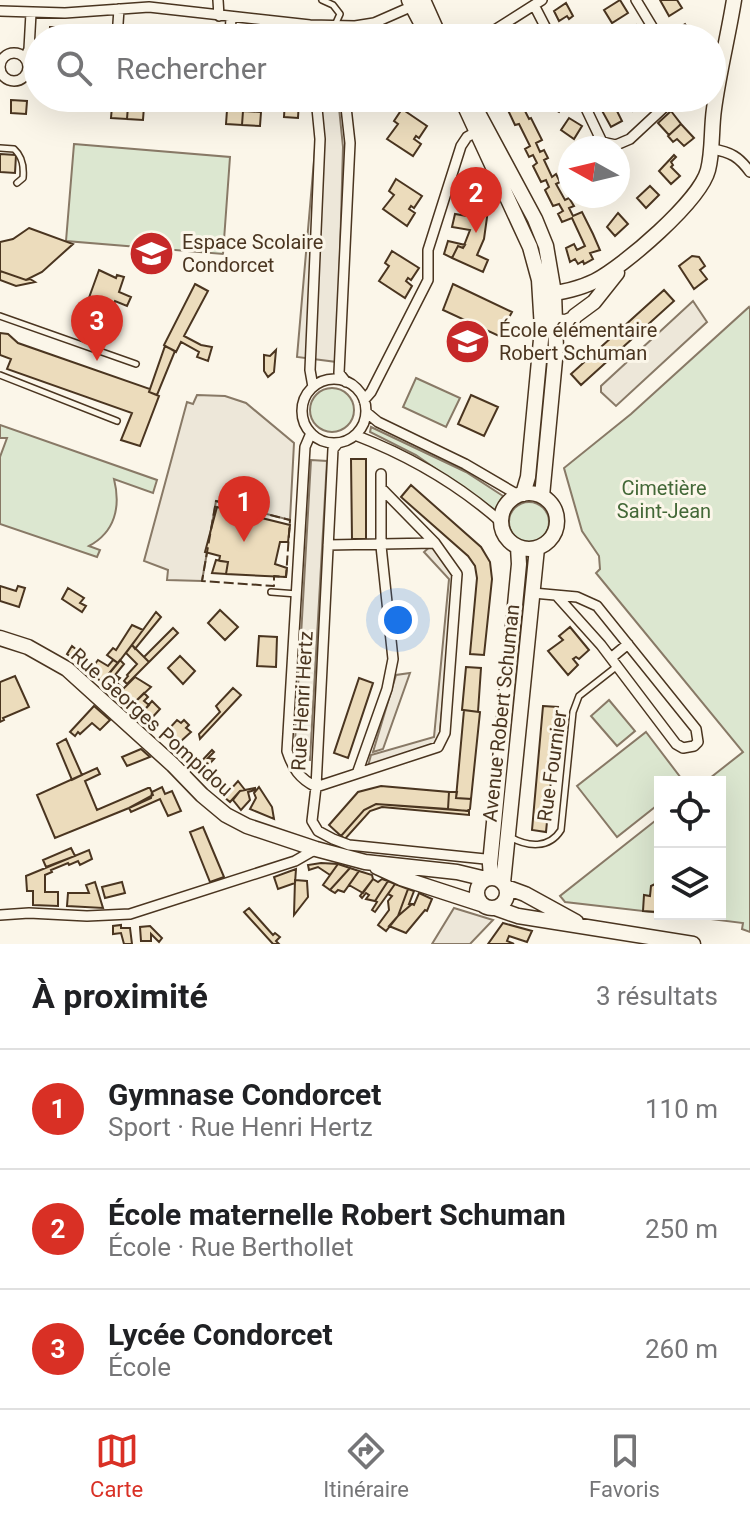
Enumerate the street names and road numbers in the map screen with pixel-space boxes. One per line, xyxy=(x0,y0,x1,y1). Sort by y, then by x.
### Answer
street label: Avenue Robert Schuman xyxy=(478,603,524,823)
street label: Rue Henri Hertz xyxy=(286,630,318,772)
street label: Rue Georges Pompidou xyxy=(66,643,238,801)
street label: Rue Fournier xyxy=(532,709,572,823)

